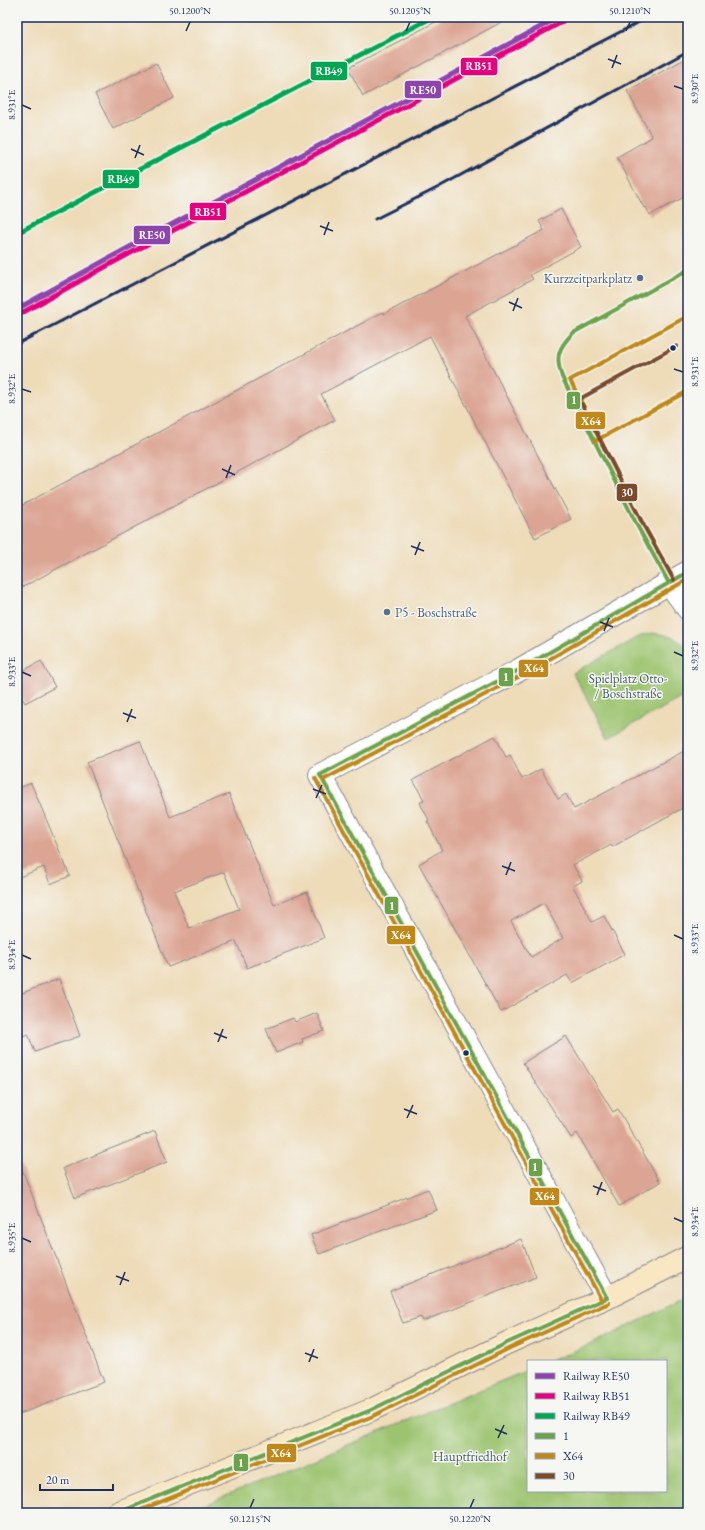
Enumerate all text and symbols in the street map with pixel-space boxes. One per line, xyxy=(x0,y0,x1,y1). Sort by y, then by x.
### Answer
text: 50.1200°N xyxy=(169,4,211,17)
text: 50.1205°N xyxy=(389,4,431,17)
text: 50.1210°N xyxy=(609,4,651,17)
line badge: RB51 xyxy=(460,57,498,76)
text: RB51 xyxy=(466,59,493,73)
line badge: RB49 xyxy=(310,61,348,81)
text: RB49 xyxy=(316,64,343,78)
text: 8.930°E xyxy=(688,74,701,104)
line badge: RE50 xyxy=(404,80,442,99)
text: RE50 xyxy=(410,83,436,97)
text: 8.931°E xyxy=(5,90,18,120)
line badge: RB49 xyxy=(102,169,140,189)
text: RB49 xyxy=(108,172,135,186)
line badge: RB51 xyxy=(189,202,227,221)
text: RB51 xyxy=(195,205,222,219)
line badge: RE50 xyxy=(133,225,171,245)
text: RE50 xyxy=(139,228,165,242)
place label: Kurzzeitparkplatz xyxy=(544,270,632,287)
marker: Kurzzeitparkplatz xyxy=(635,273,645,283)
unlabelled marker xyxy=(668,343,678,353)
text: 8.931°E xyxy=(688,357,701,387)
text: 8.932°E xyxy=(5,374,18,404)
line badge: 1 xyxy=(566,391,581,410)
text: 1 xyxy=(571,393,577,407)
line badge: X64 xyxy=(575,411,606,430)
text: X64 xyxy=(580,414,601,428)
line badge: 30 xyxy=(616,483,638,502)
text: 30 xyxy=(621,485,633,499)
place label: P5 - Boschstraße xyxy=(395,604,477,621)
marker: P5 - Boschstraße xyxy=(382,607,392,617)
text: 8.932°E xyxy=(688,641,701,671)
text: 8.933°E xyxy=(5,657,18,687)
line badge: X64 xyxy=(518,659,549,678)
text: X64 xyxy=(523,661,544,675)
line badge: 1 xyxy=(498,667,514,687)
text: 1 xyxy=(503,670,509,684)
park label: Spielplatz Otto- / Boschstraße xyxy=(589,670,668,702)
line badge: 1 xyxy=(384,896,399,915)
text: 1 xyxy=(389,899,395,913)
text: 8.933°E xyxy=(688,924,701,954)
line badge: X64 xyxy=(386,925,416,945)
text: X64 xyxy=(390,928,411,942)
text: 8.934°E xyxy=(5,940,18,970)
unlabelled marker xyxy=(461,1048,471,1058)
line badge: 1 xyxy=(528,1158,543,1177)
text: 1 xyxy=(532,1160,538,1174)
line badge: X64 xyxy=(529,1187,560,1206)
text: X64 xyxy=(534,1189,555,1203)
text: 8.934°E xyxy=(688,1207,701,1237)
text: 8.935°E xyxy=(5,1223,18,1253)
legend xyxy=(527,1360,667,1492)
text: Railway RE50 xyxy=(563,1368,630,1384)
text: Railway RB51 xyxy=(563,1388,630,1404)
text: Railway RB49 xyxy=(563,1408,630,1424)
text: 1 xyxy=(563,1428,569,1444)
line badge: X64 xyxy=(266,1443,297,1463)
text: X64 xyxy=(270,1446,291,1460)
park label: Hauptfriedhof xyxy=(433,1448,509,1465)
text: X64 xyxy=(562,1448,583,1464)
line badge: 1 xyxy=(233,1453,249,1472)
text: 1 xyxy=(238,1456,244,1470)
scale bar xyxy=(40,1466,113,1492)
text: 30 xyxy=(563,1468,575,1484)
text: 20 m xyxy=(46,1472,70,1488)
text: 50.1215°N xyxy=(229,1512,271,1525)
text: 50.1220°N xyxy=(449,1512,491,1525)

